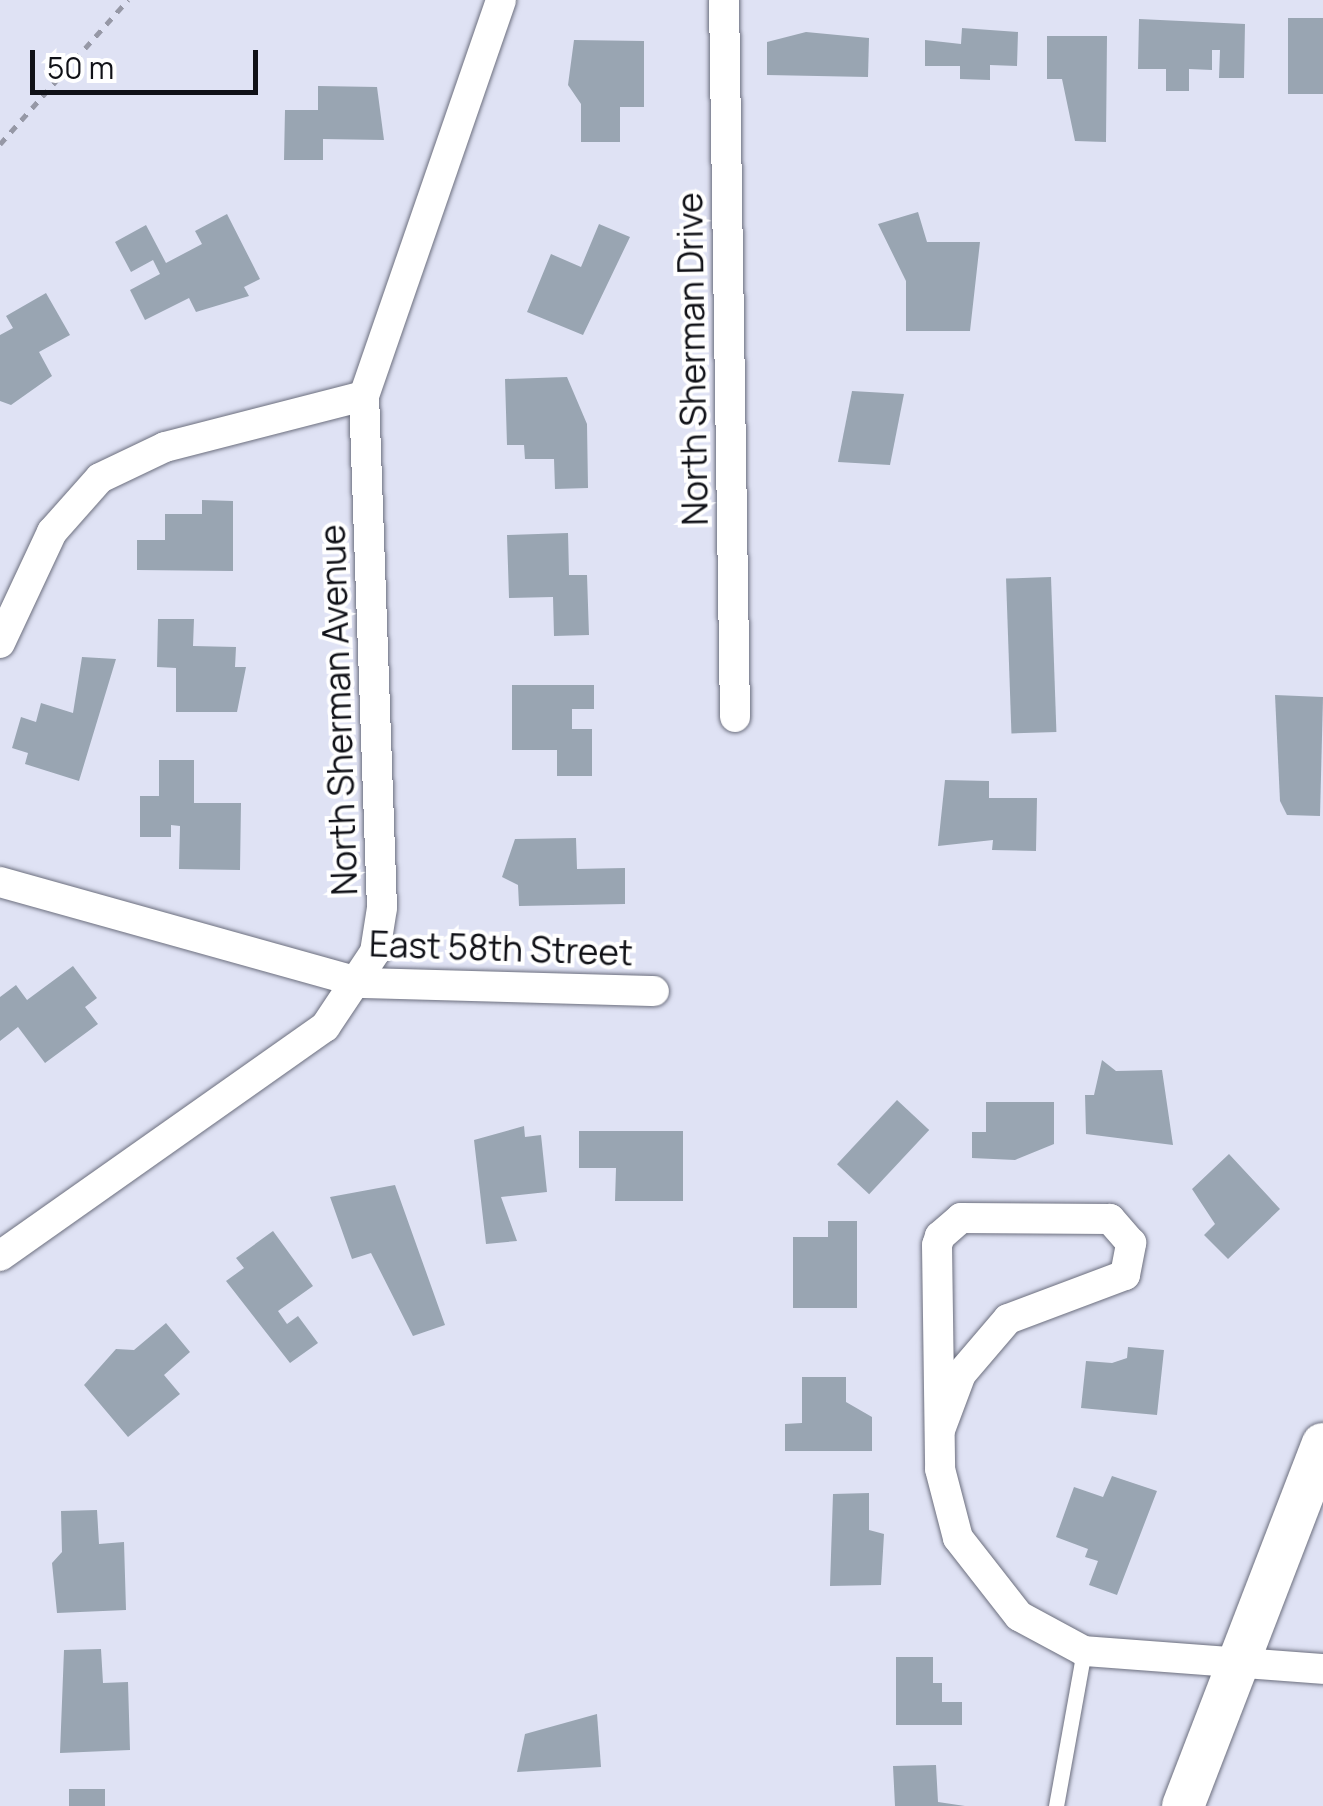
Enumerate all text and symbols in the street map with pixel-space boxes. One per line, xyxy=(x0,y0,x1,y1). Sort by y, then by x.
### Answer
scale bar xyxy=(35,30,262,92)
text: 50 m xyxy=(47,47,114,88)
street label: North Sherman Drive xyxy=(668,192,716,526)
street label: North Sherman Avenue xyxy=(311,524,365,896)
street label: East 58th Street xyxy=(368,922,634,974)

